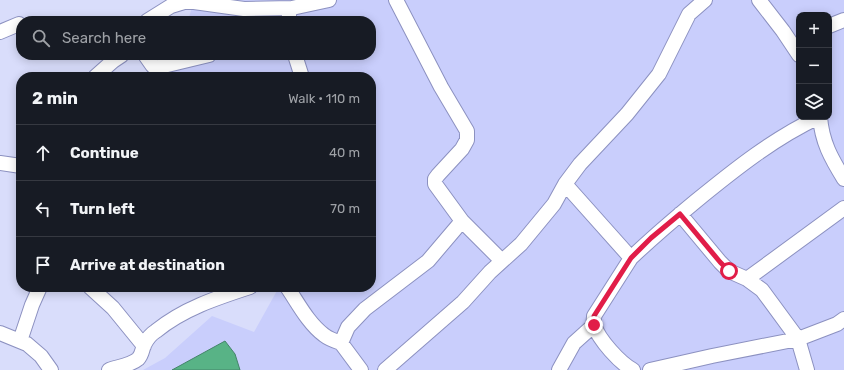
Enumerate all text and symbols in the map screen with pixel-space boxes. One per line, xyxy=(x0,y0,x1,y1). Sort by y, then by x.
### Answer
map controls xyxy=(796,12,832,120)
button: + xyxy=(796,12,832,48)
search box xyxy=(16,16,376,60)
icon: search xyxy=(30,27,52,49)
text: Search here xyxy=(62,29,146,47)
button: − xyxy=(796,48,832,84)
button: layers xyxy=(796,84,832,120)
text: 2 min xyxy=(32,88,78,108)
text: Walk · 110 m xyxy=(288,91,360,106)
icon: ahead xyxy=(32,142,54,164)
text: Continue xyxy=(70,144,139,162)
text: 40 m xyxy=(329,145,360,160)
icon: left xyxy=(32,198,54,220)
text: Turn left xyxy=(70,200,135,218)
text: 70 m xyxy=(330,201,360,216)
icon: arrive xyxy=(32,254,54,276)
text: Arrive at destination xyxy=(70,256,225,274)
route start xyxy=(720,262,738,280)
route end xyxy=(585,316,603,334)

